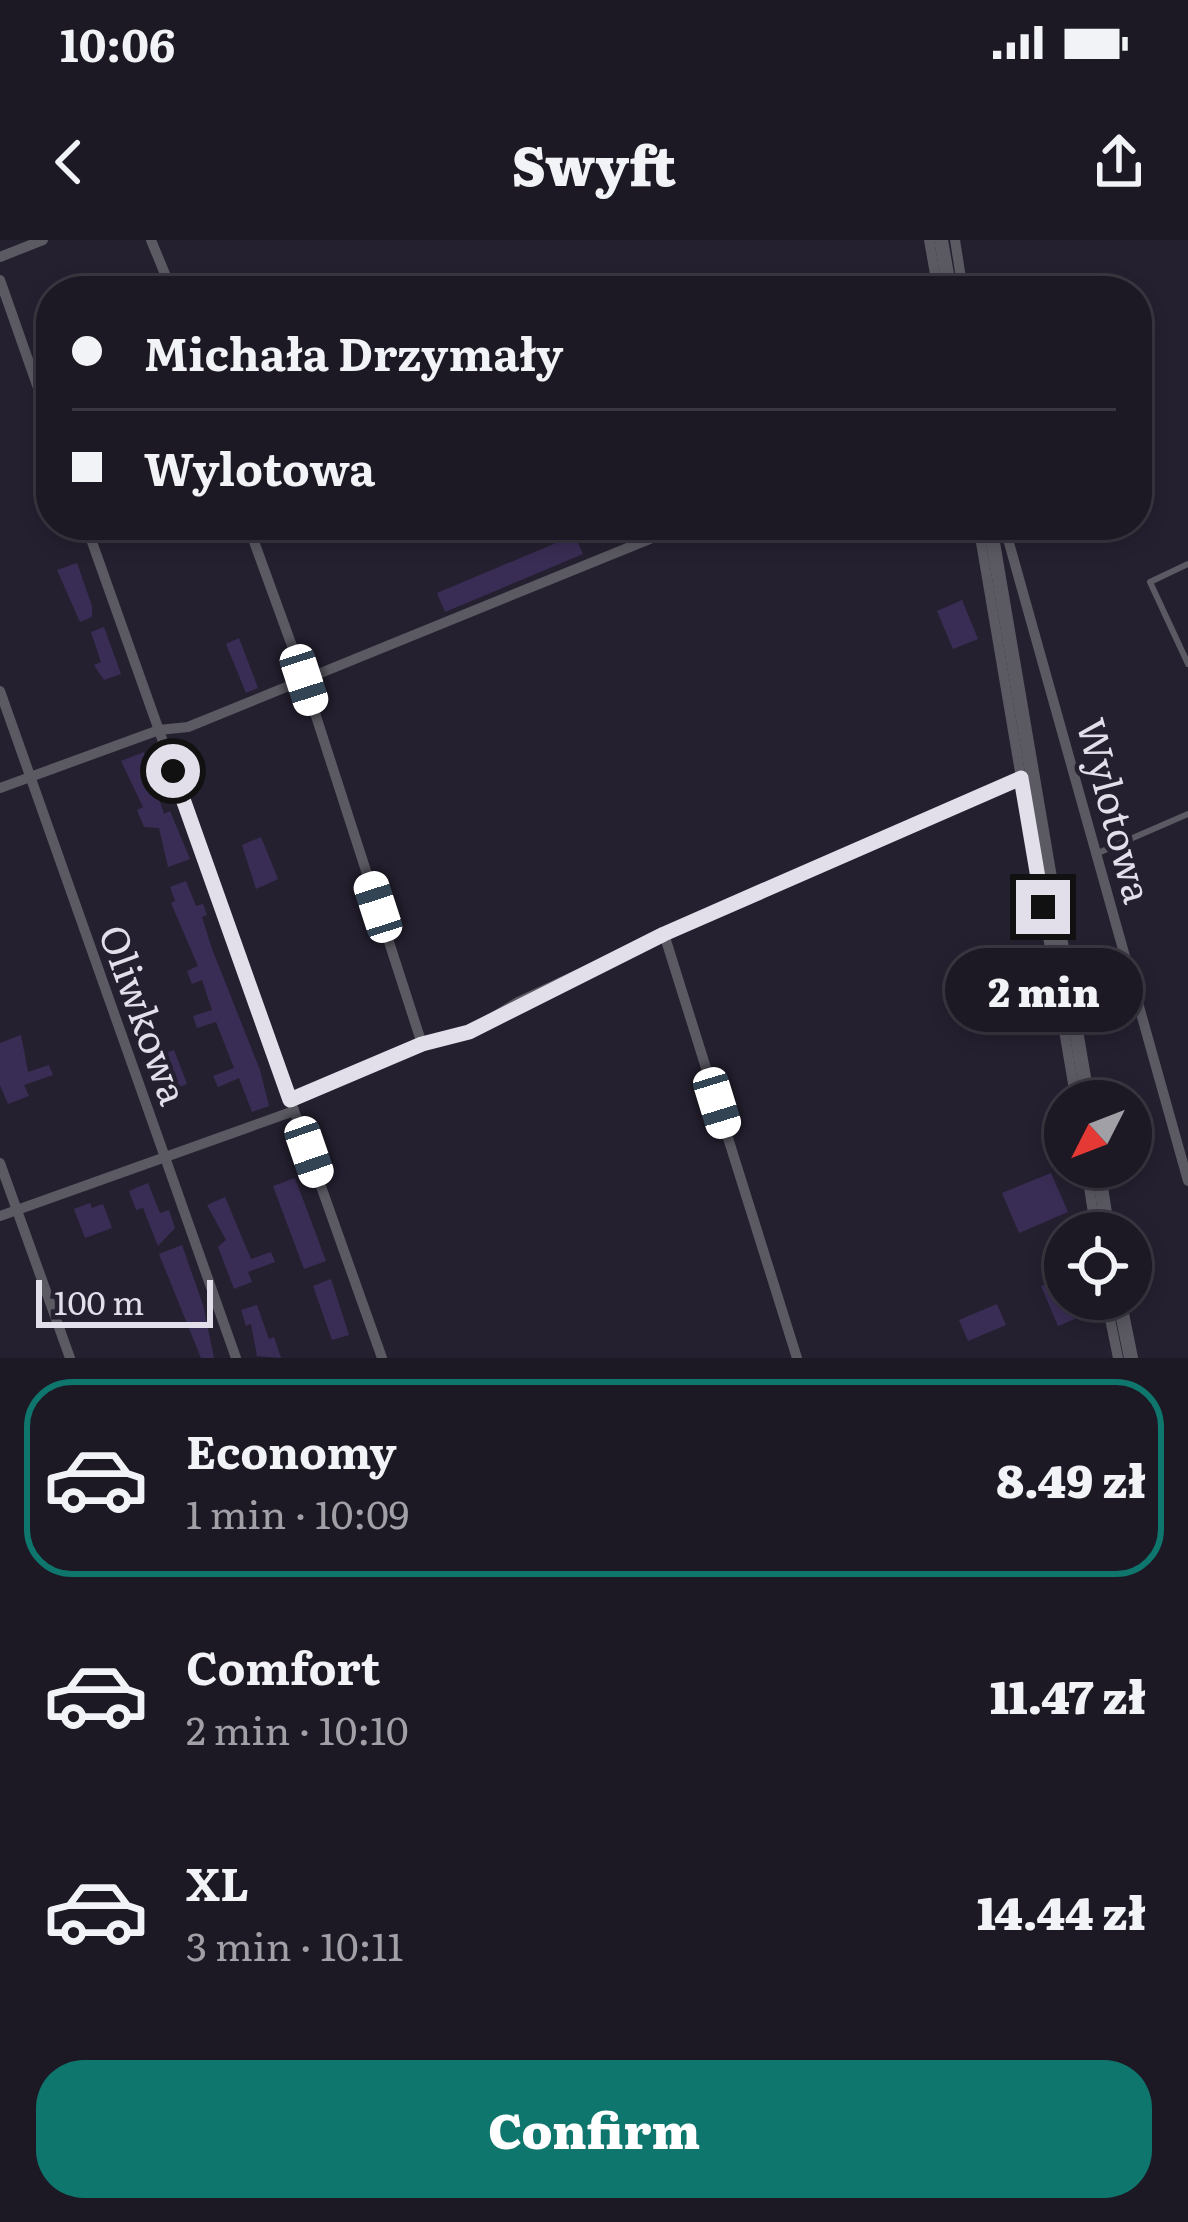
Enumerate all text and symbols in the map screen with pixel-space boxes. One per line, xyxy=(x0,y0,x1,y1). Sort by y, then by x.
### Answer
text: 10:06 xyxy=(60,9,175,76)
text: Swyft xyxy=(512,122,676,203)
icon: back xyxy=(36,129,102,195)
icon: share xyxy=(1086,129,1152,195)
text: Michała Drzymały xyxy=(144,318,563,385)
text: Wylotowa xyxy=(144,433,375,500)
car xyxy=(276,640,332,720)
street label: Wylotowa xyxy=(1064,711,1170,909)
route start xyxy=(146,744,200,798)
car xyxy=(350,867,406,947)
route end xyxy=(1016,880,1070,934)
street label: Oliwkowa xyxy=(87,916,205,1112)
callout: 2 min xyxy=(944,949,1142,1033)
text: 2 min xyxy=(988,961,1100,1019)
car xyxy=(689,1063,745,1143)
north arrow xyxy=(1044,1080,1152,1188)
map controls xyxy=(1044,1080,1152,1320)
car xyxy=(280,1112,338,1192)
button: locate xyxy=(1044,1212,1152,1320)
scale bar xyxy=(36,1274,213,1327)
text: 100 m xyxy=(54,1276,144,1325)
text: Economy xyxy=(186,1416,397,1483)
icon: car xyxy=(42,1424,150,1532)
text: 8.49 zł xyxy=(996,1445,1146,1512)
text: 1 min · 10:09 xyxy=(186,1483,409,1541)
text: Comfort xyxy=(186,1632,380,1699)
icon: car xyxy=(42,1640,150,1748)
text: 11.47 zł xyxy=(990,1661,1146,1728)
text: 2 min · 10:10 xyxy=(186,1699,409,1757)
text: XL xyxy=(186,1848,249,1915)
icon: car xyxy=(42,1856,150,1964)
text: 14.44 zł xyxy=(977,1877,1146,1944)
text: 3 min · 10:11 xyxy=(186,1915,403,1973)
button: Confirm xyxy=(36,2060,1152,2198)

